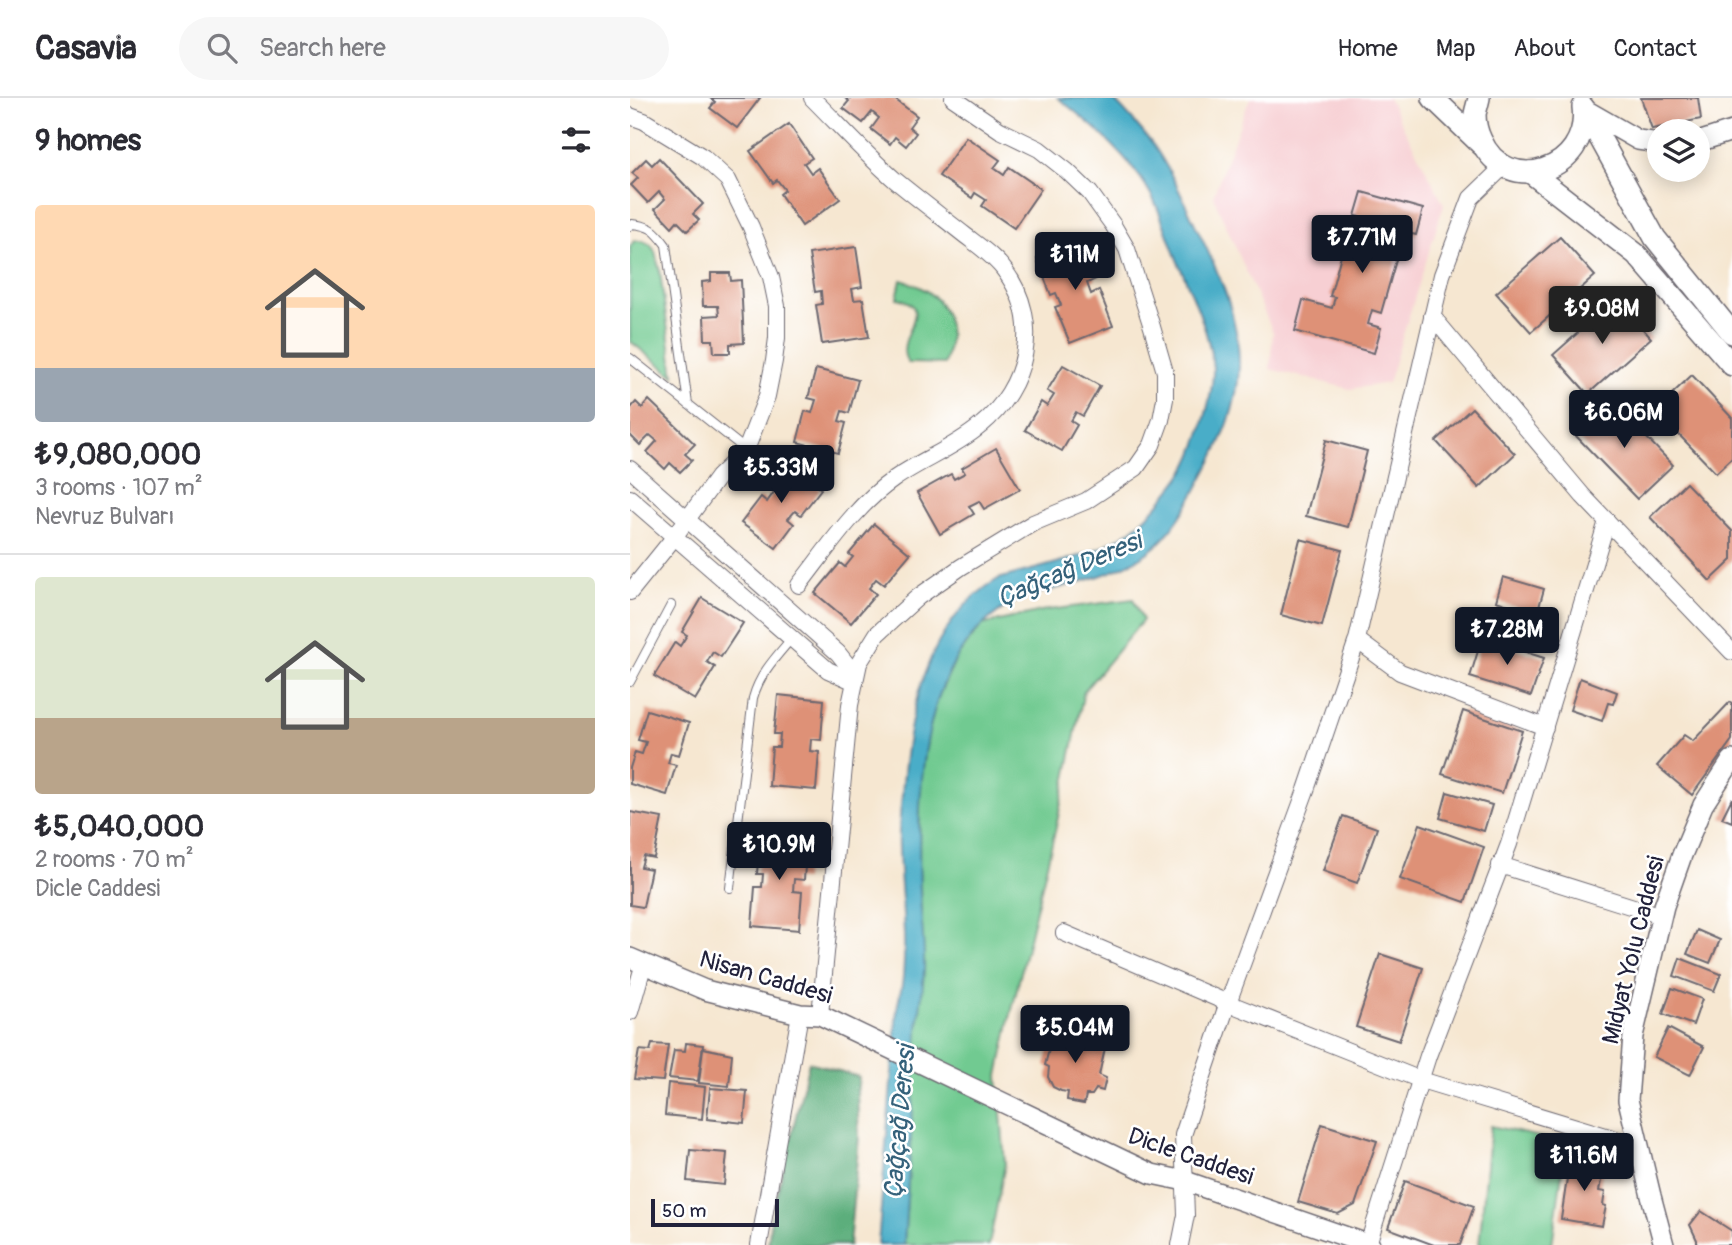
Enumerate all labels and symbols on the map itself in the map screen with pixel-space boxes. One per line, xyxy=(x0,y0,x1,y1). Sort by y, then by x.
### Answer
pin: ₺7.71M xyxy=(1305,216,1419,275)
pin: ₺11M xyxy=(1034,232,1116,292)
pin: ₺9.08M xyxy=(1545,286,1659,346)
pin: ₺6.06M xyxy=(1567,390,1681,450)
pin: ₺5.33M xyxy=(724,446,838,505)
water label: Çağçağ Deresi xyxy=(992,523,1150,615)
pin: ₺7.28M xyxy=(1450,608,1564,667)
pin: ₺10.9M xyxy=(722,822,836,882)
street label: Midyat Yolu Caddesi xyxy=(1596,853,1671,1047)
street label: Nisan Caddesi xyxy=(696,945,836,1010)
pin: ₺5.04M xyxy=(1018,1006,1132,1065)
water label: Çağçağ Deresi xyxy=(877,1040,923,1200)
street label: Dicle Caddesi xyxy=(1124,1121,1257,1191)
pin: ₺11.6M xyxy=(1527,1134,1641,1193)
scale bar xyxy=(651,1196,779,1228)

